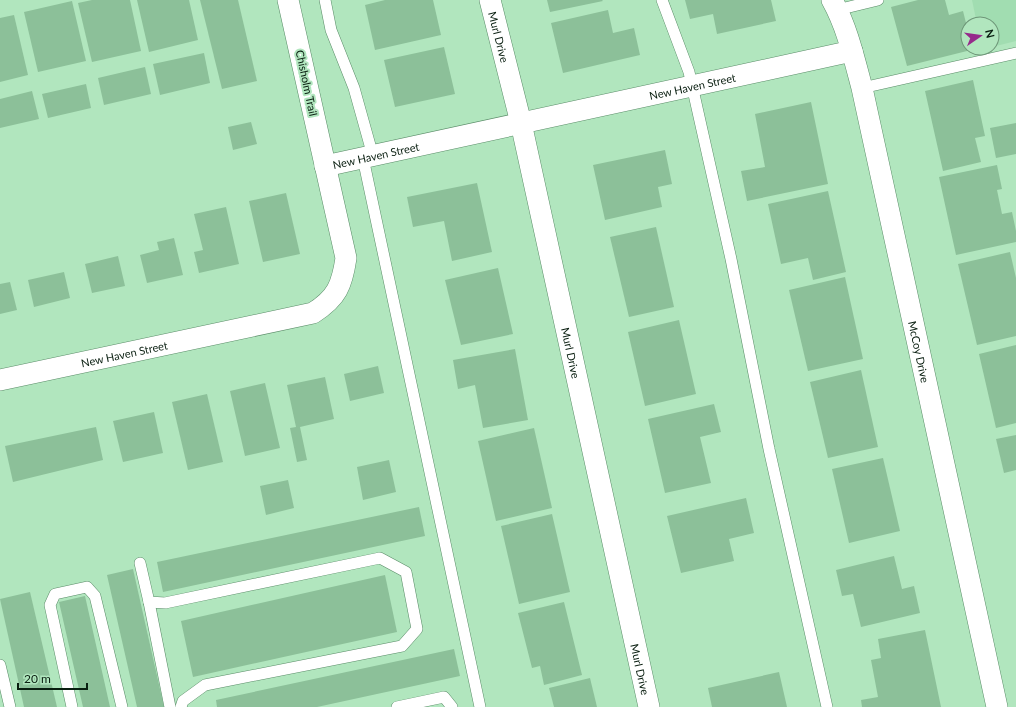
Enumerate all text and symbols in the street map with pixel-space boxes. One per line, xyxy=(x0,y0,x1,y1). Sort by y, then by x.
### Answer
street label: Murl Drive xyxy=(487,10,512,64)
north arrow xyxy=(960,16,1000,56)
text: N xyxy=(983,28,998,39)
street label: Chisholm Trail xyxy=(294,49,320,117)
street label: New Haven Street xyxy=(648,70,737,102)
street label: New Haven Street xyxy=(331,139,420,171)
street label: McCoy Drive xyxy=(906,319,933,384)
street label: Murl Drive xyxy=(559,326,583,380)
street label: New Haven Street xyxy=(80,338,169,369)
street label: Murl Drive xyxy=(629,642,653,696)
scale bar xyxy=(18,665,87,691)
text: 20 m xyxy=(24,671,51,686)

